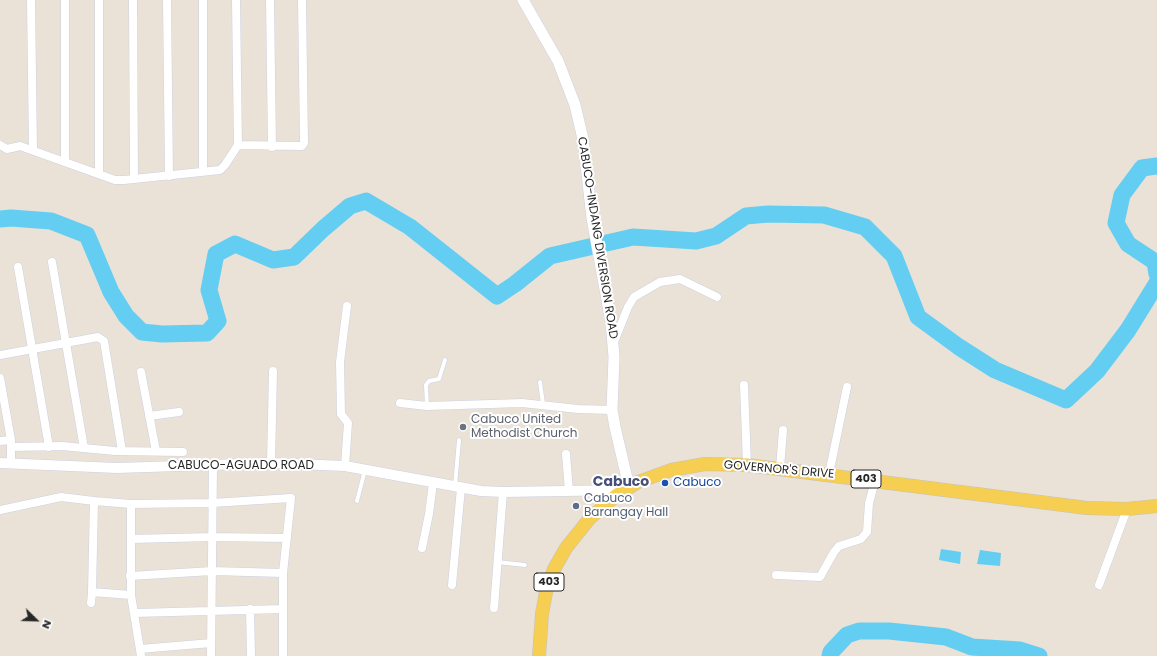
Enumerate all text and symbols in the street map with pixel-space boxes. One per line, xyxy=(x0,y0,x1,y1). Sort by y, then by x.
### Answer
street label: CABUCO-INDANG DIVERSION ROAD xyxy=(574,136,620,340)
place label: Cabuco United Methodist Church xyxy=(471,413,577,441)
marker: Cabuco United Methodist Church xyxy=(458,422,468,432)
street label: GOVERNOR'S DRIVE xyxy=(723,458,835,482)
street label: CABUCO-AGUADO ROAD xyxy=(168,459,314,473)
road number: 403 xyxy=(851,470,881,488)
district label: Cabuco xyxy=(593,474,649,490)
place label: Cabuco xyxy=(673,476,721,490)
marker: Cabuco xyxy=(660,478,670,488)
place label: Cabuco Barangay Hall xyxy=(584,492,668,520)
marker: Cabuco Barangay Hall xyxy=(571,501,581,511)
road number: 403 xyxy=(534,573,564,591)
north arrow xyxy=(16,600,56,640)
text: N xyxy=(38,618,56,632)

